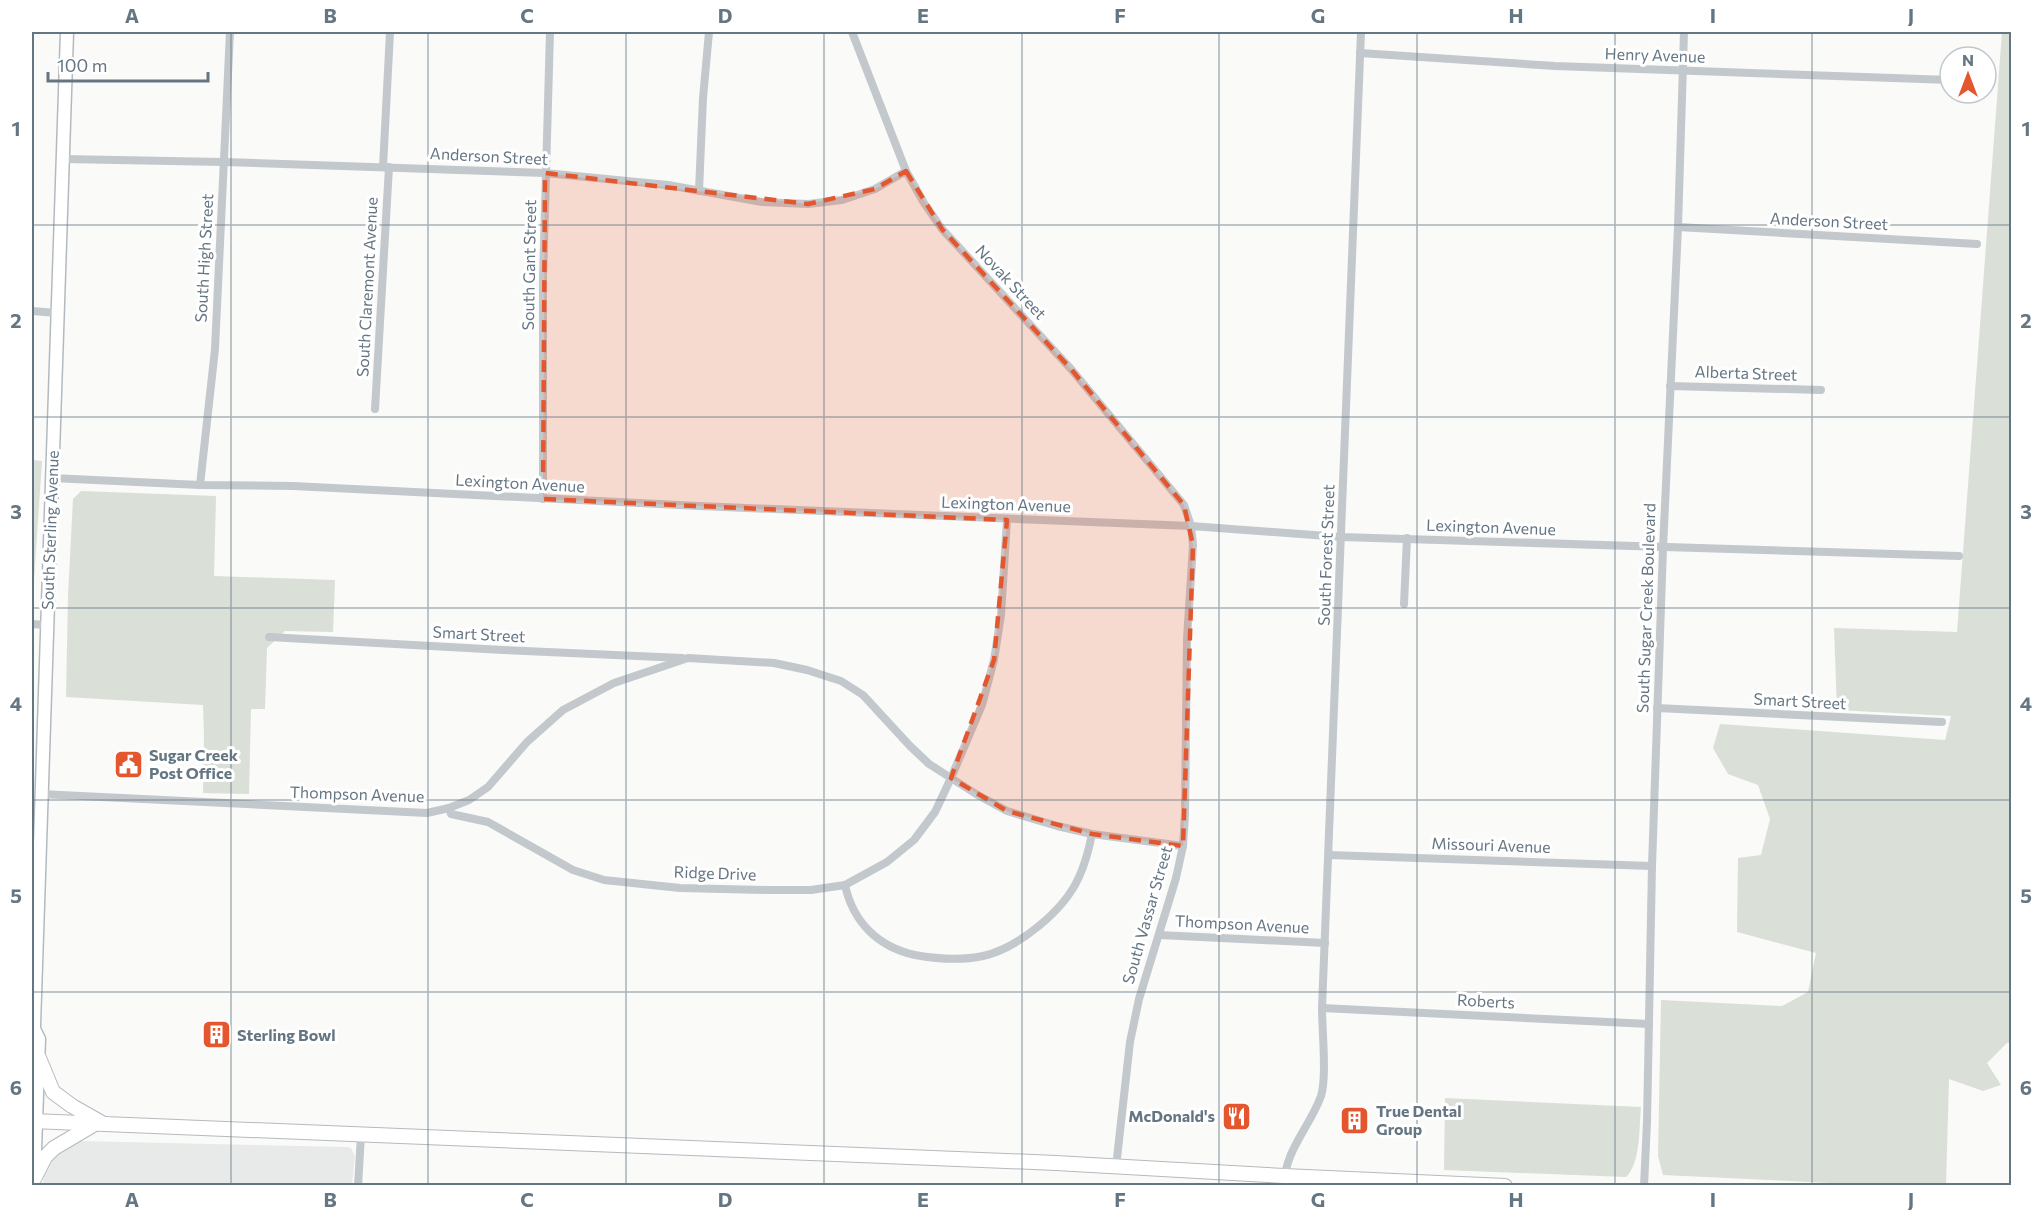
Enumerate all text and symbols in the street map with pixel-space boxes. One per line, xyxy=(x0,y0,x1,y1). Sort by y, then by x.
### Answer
text: A xyxy=(125,3,139,27)
text: B xyxy=(323,3,337,27)
text: C xyxy=(520,3,534,27)
text: D xyxy=(718,3,732,27)
text: E xyxy=(917,3,929,27)
text: F xyxy=(1114,3,1126,27)
text: G xyxy=(1311,3,1325,27)
text: H xyxy=(1509,3,1524,27)
text: I xyxy=(1710,3,1716,27)
text: J xyxy=(1908,3,1914,27)
street label: Henry Avenue xyxy=(1604,43,1706,66)
scale bar xyxy=(48,45,208,83)
north arrow xyxy=(1938,45,1998,105)
text: N xyxy=(1962,50,1974,69)
text: 100 m xyxy=(57,54,107,76)
text: 1 xyxy=(11,116,21,140)
text: 1 xyxy=(2021,116,2031,140)
street label: Anderson Street xyxy=(429,143,549,168)
street label: South High Street xyxy=(191,193,216,323)
street label: South Claremont Avenue xyxy=(352,196,381,377)
street label: South Gant Street xyxy=(518,199,539,331)
street label: Anderson Street xyxy=(1769,208,1889,233)
street label: Novak Street xyxy=(972,241,1051,323)
text: 2 xyxy=(10,308,22,332)
text: 2 xyxy=(2020,308,2032,332)
street label: Alberta Street xyxy=(1694,361,1798,384)
street label: South Sterling Avenue xyxy=(37,450,62,610)
street label: Lexington Avenue xyxy=(455,470,585,495)
street label: South Forest Street xyxy=(1314,483,1337,626)
street label: Lexington Avenue xyxy=(941,492,1071,515)
text: 3 xyxy=(10,499,22,523)
text: 3 xyxy=(2020,499,2032,523)
street label: South Sugar Creek Boulevard xyxy=(1632,503,1659,713)
street label: Lexington Avenue xyxy=(1426,515,1556,538)
street label: Smart Street xyxy=(432,622,526,645)
street label: Smart Street xyxy=(1753,689,1847,712)
text: 4 xyxy=(10,691,22,715)
text: 4 xyxy=(2020,691,2032,715)
place label: Sugar Creek Post Office xyxy=(149,745,239,782)
public building icon: Sugar Creek Post Office xyxy=(112,748,144,780)
street label: Thompson Avenue xyxy=(289,782,425,805)
street label: Missouri Avenue xyxy=(1431,833,1551,856)
street label: South Vassar Street xyxy=(1118,843,1175,986)
street label: Ridge Drive xyxy=(673,862,757,883)
text: 5 xyxy=(10,883,22,907)
text: 5 xyxy=(2020,883,2032,907)
street label: Thompson Avenue xyxy=(1174,910,1310,937)
street label: Roberts xyxy=(1457,989,1515,1012)
building icon: Sterling Bowl xyxy=(200,1019,232,1051)
place label: Sterling Bowl xyxy=(237,1025,336,1044)
text: 6 xyxy=(10,1075,22,1099)
text: 6 xyxy=(2020,1075,2032,1099)
restaurant icon: McDonald's xyxy=(1220,1100,1252,1132)
place label: True Dental Group xyxy=(1376,1101,1462,1138)
building icon: True Dental Group xyxy=(1339,1104,1371,1136)
place label: McDonald's xyxy=(1128,1106,1215,1125)
text: A xyxy=(125,1187,139,1211)
text: B xyxy=(323,1187,337,1211)
text: C xyxy=(520,1187,534,1211)
text: D xyxy=(718,1187,732,1211)
text: E xyxy=(917,1187,929,1211)
text: F xyxy=(1114,1187,1126,1211)
text: G xyxy=(1311,1187,1325,1211)
text: H xyxy=(1509,1187,1524,1211)
text: I xyxy=(1710,1187,1716,1211)
text: J xyxy=(1908,1187,1914,1211)

